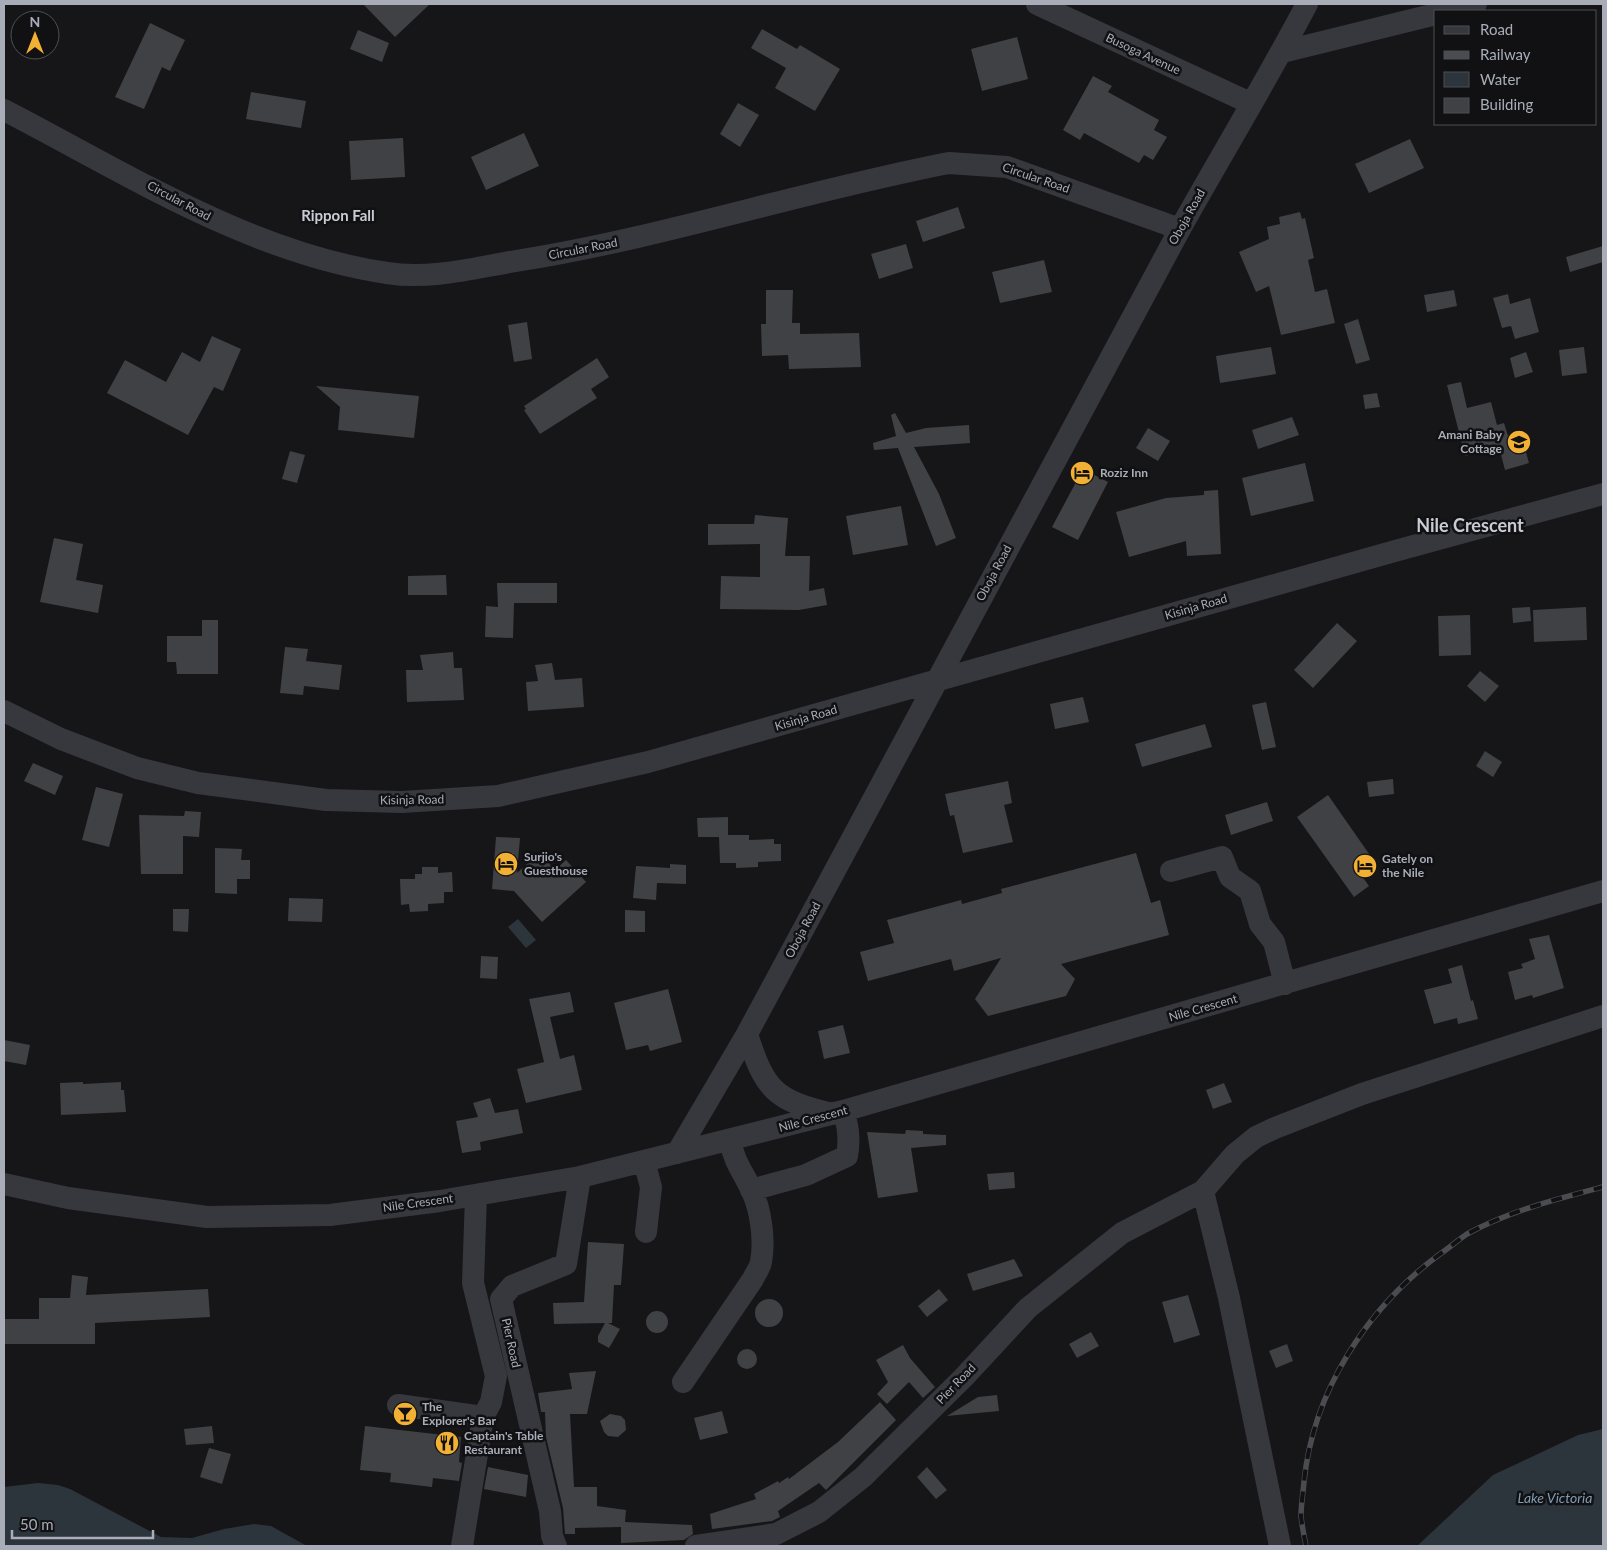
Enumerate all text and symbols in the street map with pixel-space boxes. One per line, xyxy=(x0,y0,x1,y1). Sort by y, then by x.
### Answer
north arrow xyxy=(10,10,60,60)
legend xyxy=(1434,10,1597,125)
text: N xyxy=(30,13,40,30)
text: Road xyxy=(1480,20,1513,38)
street label: Busoga Avenue xyxy=(1103,30,1183,77)
text: Railway xyxy=(1480,45,1531,63)
text: Water xyxy=(1480,70,1521,88)
text: Building xyxy=(1480,95,1533,113)
street label: Circular Road xyxy=(1001,159,1072,196)
street label: Circular Road xyxy=(145,177,214,224)
street label: Oboja Road xyxy=(1165,186,1208,247)
district label: Rippon Fall xyxy=(301,206,375,224)
street label: Circular Road xyxy=(547,234,619,263)
place label: Amani Baby Cottage xyxy=(1437,427,1503,456)
school or university icon: Amani Baby Cottage xyxy=(1506,429,1532,455)
hotel icon: Roziz Inn xyxy=(1069,460,1095,486)
place label: Roziz Inn xyxy=(1100,465,1148,480)
district label: Nile Crescent xyxy=(1416,514,1524,536)
street label: Oboja Road xyxy=(972,542,1015,603)
street label: Kisinja Road xyxy=(1163,590,1229,623)
street label: Kisinja Road xyxy=(773,701,839,734)
street label: Kisinja Road xyxy=(380,791,444,808)
place label: Surjio's Guesthouse xyxy=(524,849,588,878)
hotel icon: Surjio's Guesthouse xyxy=(493,851,519,877)
place label: Gately on the Nile xyxy=(1382,851,1433,880)
hotel icon: Gately on the Nile xyxy=(1352,853,1378,879)
street label: Oboja Road xyxy=(781,899,824,960)
street label: Nile Crescent xyxy=(1167,990,1240,1024)
street label: Nile Crescent xyxy=(777,1102,850,1135)
street label: Nile Crescent xyxy=(382,1190,455,1215)
street label: Pier Road xyxy=(499,1317,524,1369)
street label: Pier Road xyxy=(933,1360,978,1407)
place label: The Explorer's Bar xyxy=(422,1399,497,1428)
bar icon: The Explorer's Bar xyxy=(392,1401,418,1427)
place label: Captain's Table Restaurant xyxy=(464,1428,544,1457)
restaurant icon: Captain's Table Restaurant xyxy=(434,1430,460,1456)
water label: Lake Victoria xyxy=(1518,1489,1592,1506)
scale bar xyxy=(12,1508,154,1540)
text: 50 m xyxy=(20,1515,54,1533)

